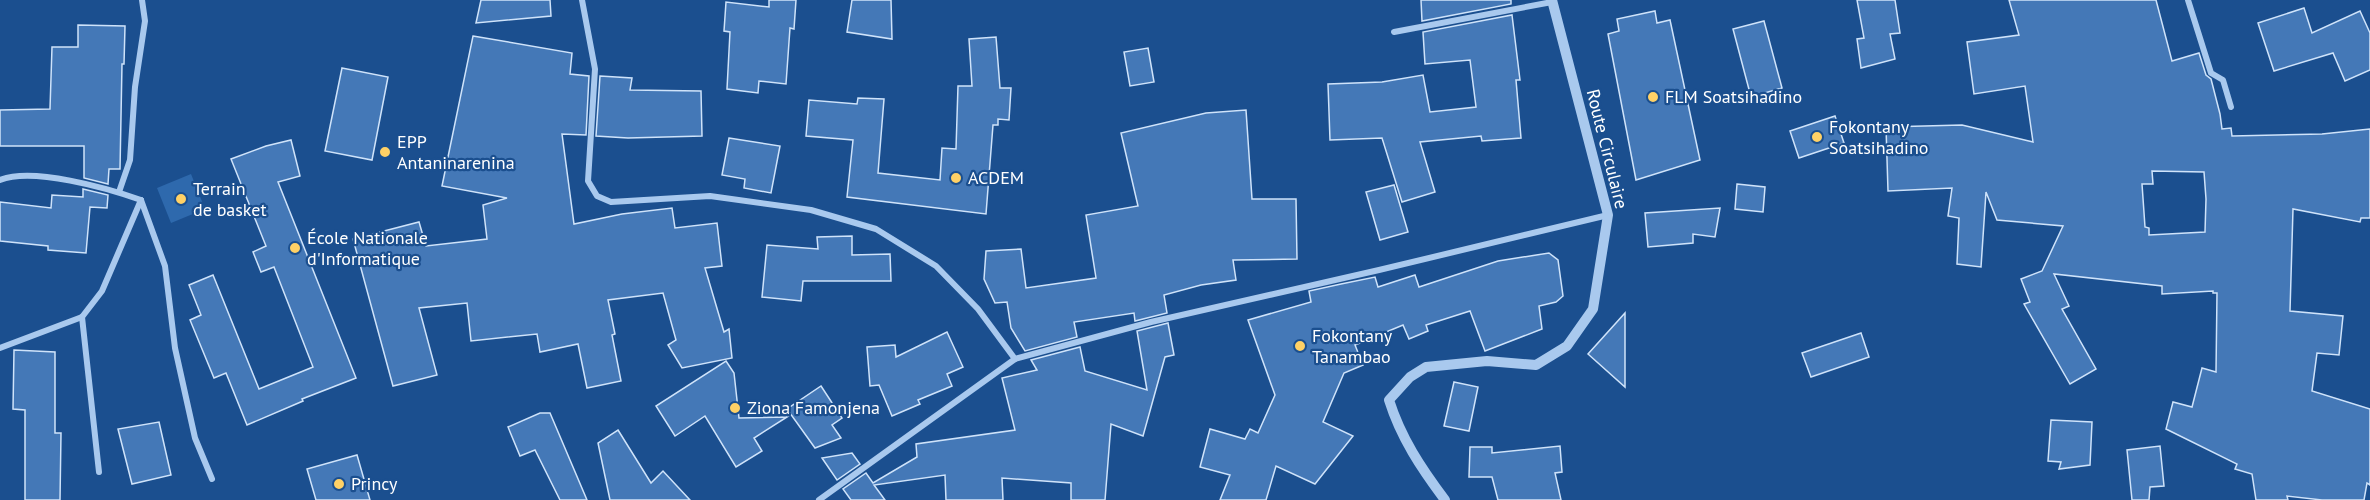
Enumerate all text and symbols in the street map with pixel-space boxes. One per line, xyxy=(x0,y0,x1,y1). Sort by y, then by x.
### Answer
place label: FLM Soatsihadino xyxy=(1665,85,1802,108)
street label: Route Circulaire xyxy=(1582,87,1633,211)
marker: FLM Soatsihadino xyxy=(1646,90,1660,104)
place label: Fokontany Soatsihadino xyxy=(1829,115,1928,159)
place label: EPP Antaninarenina xyxy=(397,130,515,174)
marker: Fokontany Soatsihadino xyxy=(1810,130,1824,144)
marker: EPP Antaninarenina xyxy=(378,145,392,159)
place label: ACDEM xyxy=(968,166,1024,189)
marker: ACDEM xyxy=(949,171,963,185)
place label: Terrain de basket xyxy=(193,177,267,221)
marker: Terrain de basket xyxy=(174,192,188,206)
place label: École Nationale d'Informatique xyxy=(307,226,428,270)
marker: École Nationale d'Informatique xyxy=(288,241,302,255)
place label: Fokontany Tanambao xyxy=(1312,324,1393,368)
marker: Fokontany Tanambao xyxy=(1293,339,1307,353)
place label: Ziona Famonjena xyxy=(747,396,880,419)
marker: Ziona Famonjena xyxy=(728,401,742,415)
place label: Princy xyxy=(351,472,398,495)
marker: Princy xyxy=(332,477,346,491)

